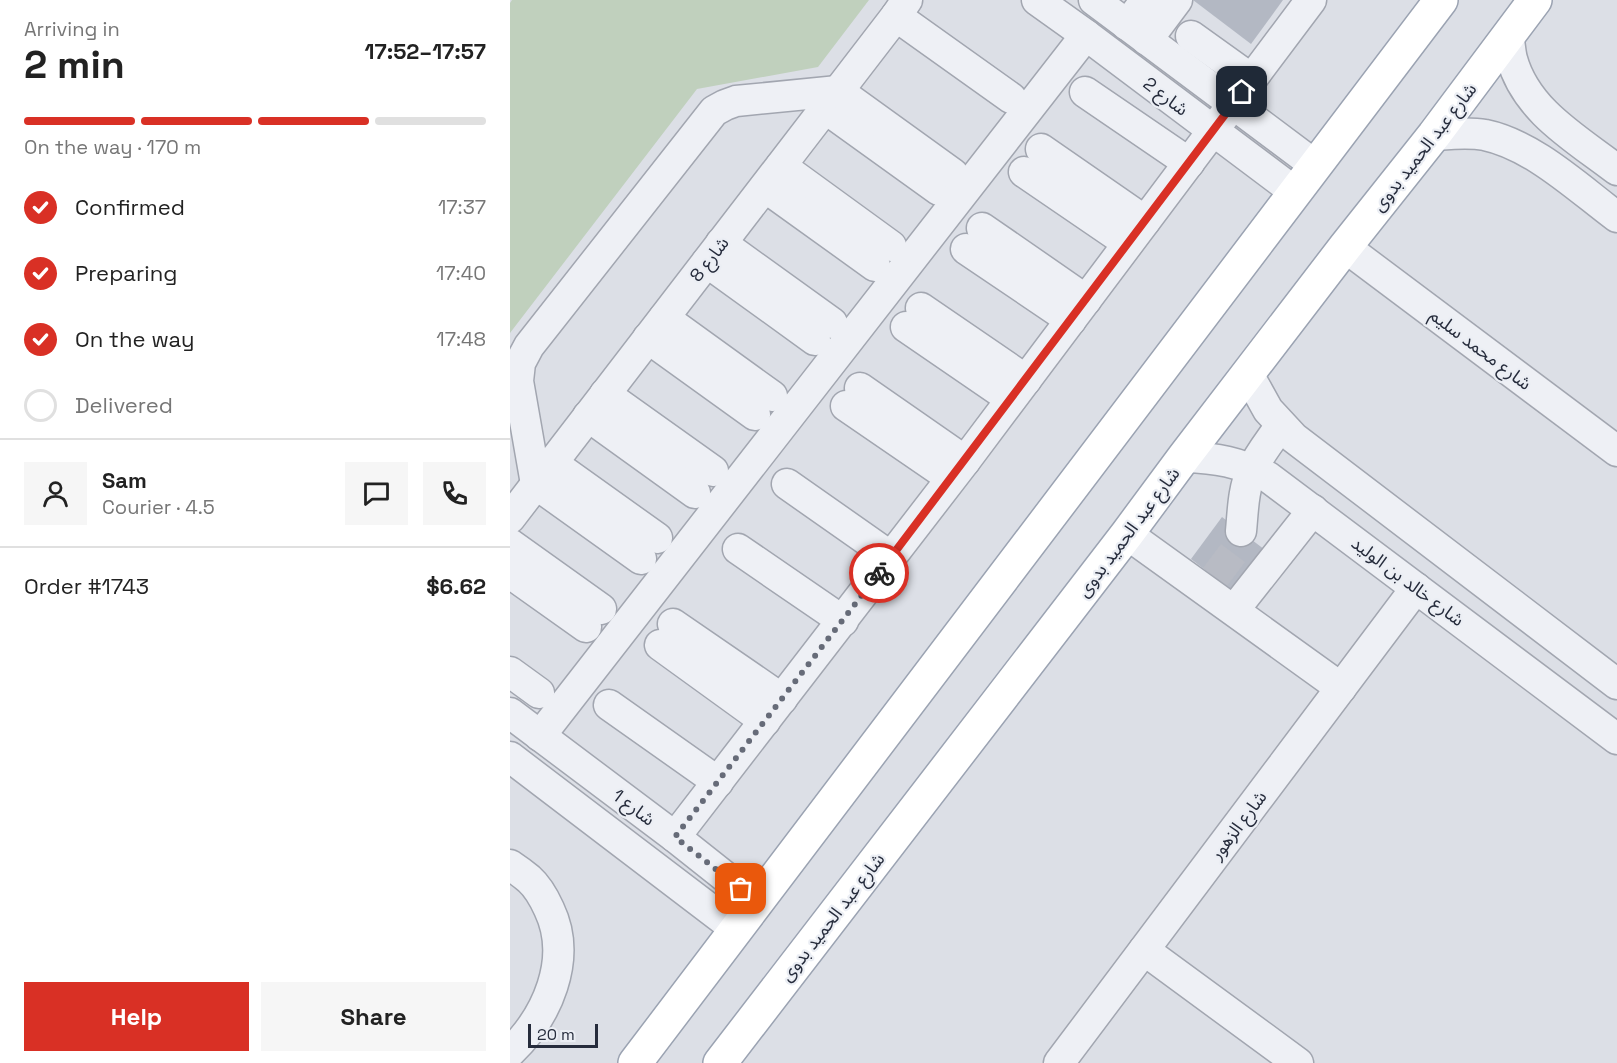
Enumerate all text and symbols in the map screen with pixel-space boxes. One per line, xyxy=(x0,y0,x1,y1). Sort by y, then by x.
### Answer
text: Arriving in xyxy=(24,16,120,42)
text: 17:52–17:57 xyxy=(365,37,486,65)
text: 2 min xyxy=(24,40,125,89)
pin xyxy=(1216,66,1267,117)
street label: شارع 2 xyxy=(1137,72,1193,123)
icon: home xyxy=(1225,75,1258,108)
street label: شارع عبد الحميد بدوى xyxy=(1367,78,1484,218)
text: On the way · 170 m xyxy=(24,134,201,160)
icon: check xyxy=(24,191,57,224)
text: Confirmed xyxy=(75,193,185,221)
text: 17:37 xyxy=(438,194,486,220)
street label: شارع 8 xyxy=(684,232,736,288)
icon: check xyxy=(24,257,57,290)
text: Preparing xyxy=(75,259,177,287)
text: 17:40 xyxy=(436,260,486,286)
street label: شارع محمد سليم xyxy=(1424,303,1536,397)
icon: check xyxy=(24,323,57,356)
text: On the way xyxy=(75,325,194,353)
text: 17:48 xyxy=(436,326,486,352)
text: Delivered xyxy=(75,391,173,419)
button: person xyxy=(24,462,87,525)
button: chat xyxy=(345,462,408,525)
button: phone xyxy=(423,462,486,525)
street label: شارع عبد الحميد بدوى xyxy=(1072,462,1187,603)
text: Sam xyxy=(102,466,147,494)
text: Courier · 4.5 xyxy=(102,494,215,520)
street label: شارع خالد بن الوليد xyxy=(1345,531,1469,633)
courier xyxy=(849,543,909,603)
icon: bike xyxy=(863,557,896,590)
text: Order #1743 xyxy=(24,572,149,600)
text: $6.62 xyxy=(426,572,486,600)
street label: شارع 1 xyxy=(606,784,660,833)
street label: شارع الزهور xyxy=(1204,786,1274,867)
street label: شارع عبد الحميد بدوى xyxy=(775,848,892,988)
pin xyxy=(715,863,766,914)
icon: bag xyxy=(724,872,757,905)
button: Help xyxy=(24,982,249,1051)
button: Share xyxy=(261,982,486,1051)
scale bar xyxy=(528,1021,598,1048)
text: 20 m xyxy=(537,1024,575,1045)

